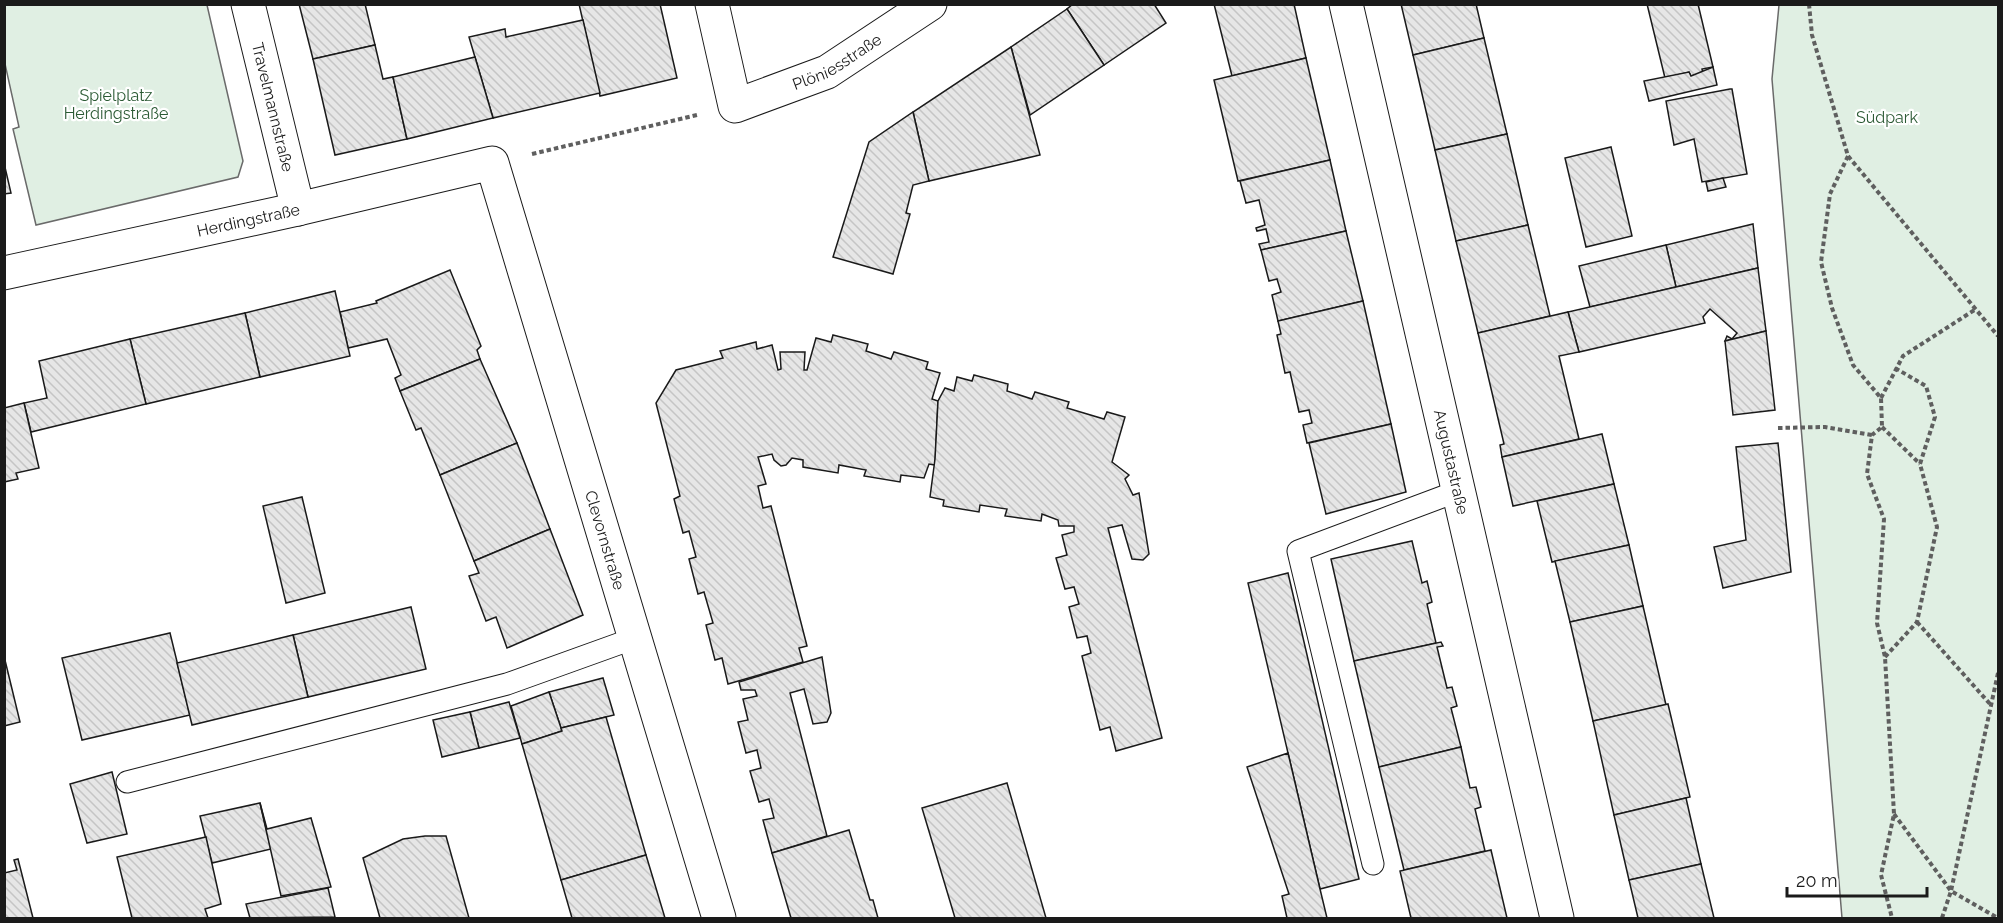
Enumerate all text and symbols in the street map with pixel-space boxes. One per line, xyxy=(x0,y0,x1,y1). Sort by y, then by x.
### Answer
street label: Plöniesstraße xyxy=(790,30,885,94)
street label: Travelmannstraße xyxy=(248,41,298,174)
park label: Spielplatz Herdingstraße xyxy=(64,86,168,123)
park label: Südpark xyxy=(1856,108,1918,127)
street label: Herdingstraße xyxy=(195,200,302,241)
street label: Augustastraße xyxy=(1430,408,1473,516)
street label: Clevornstraße xyxy=(581,488,629,592)
scale bar xyxy=(1787,860,1926,898)
text: 20 m xyxy=(1796,870,1838,891)

